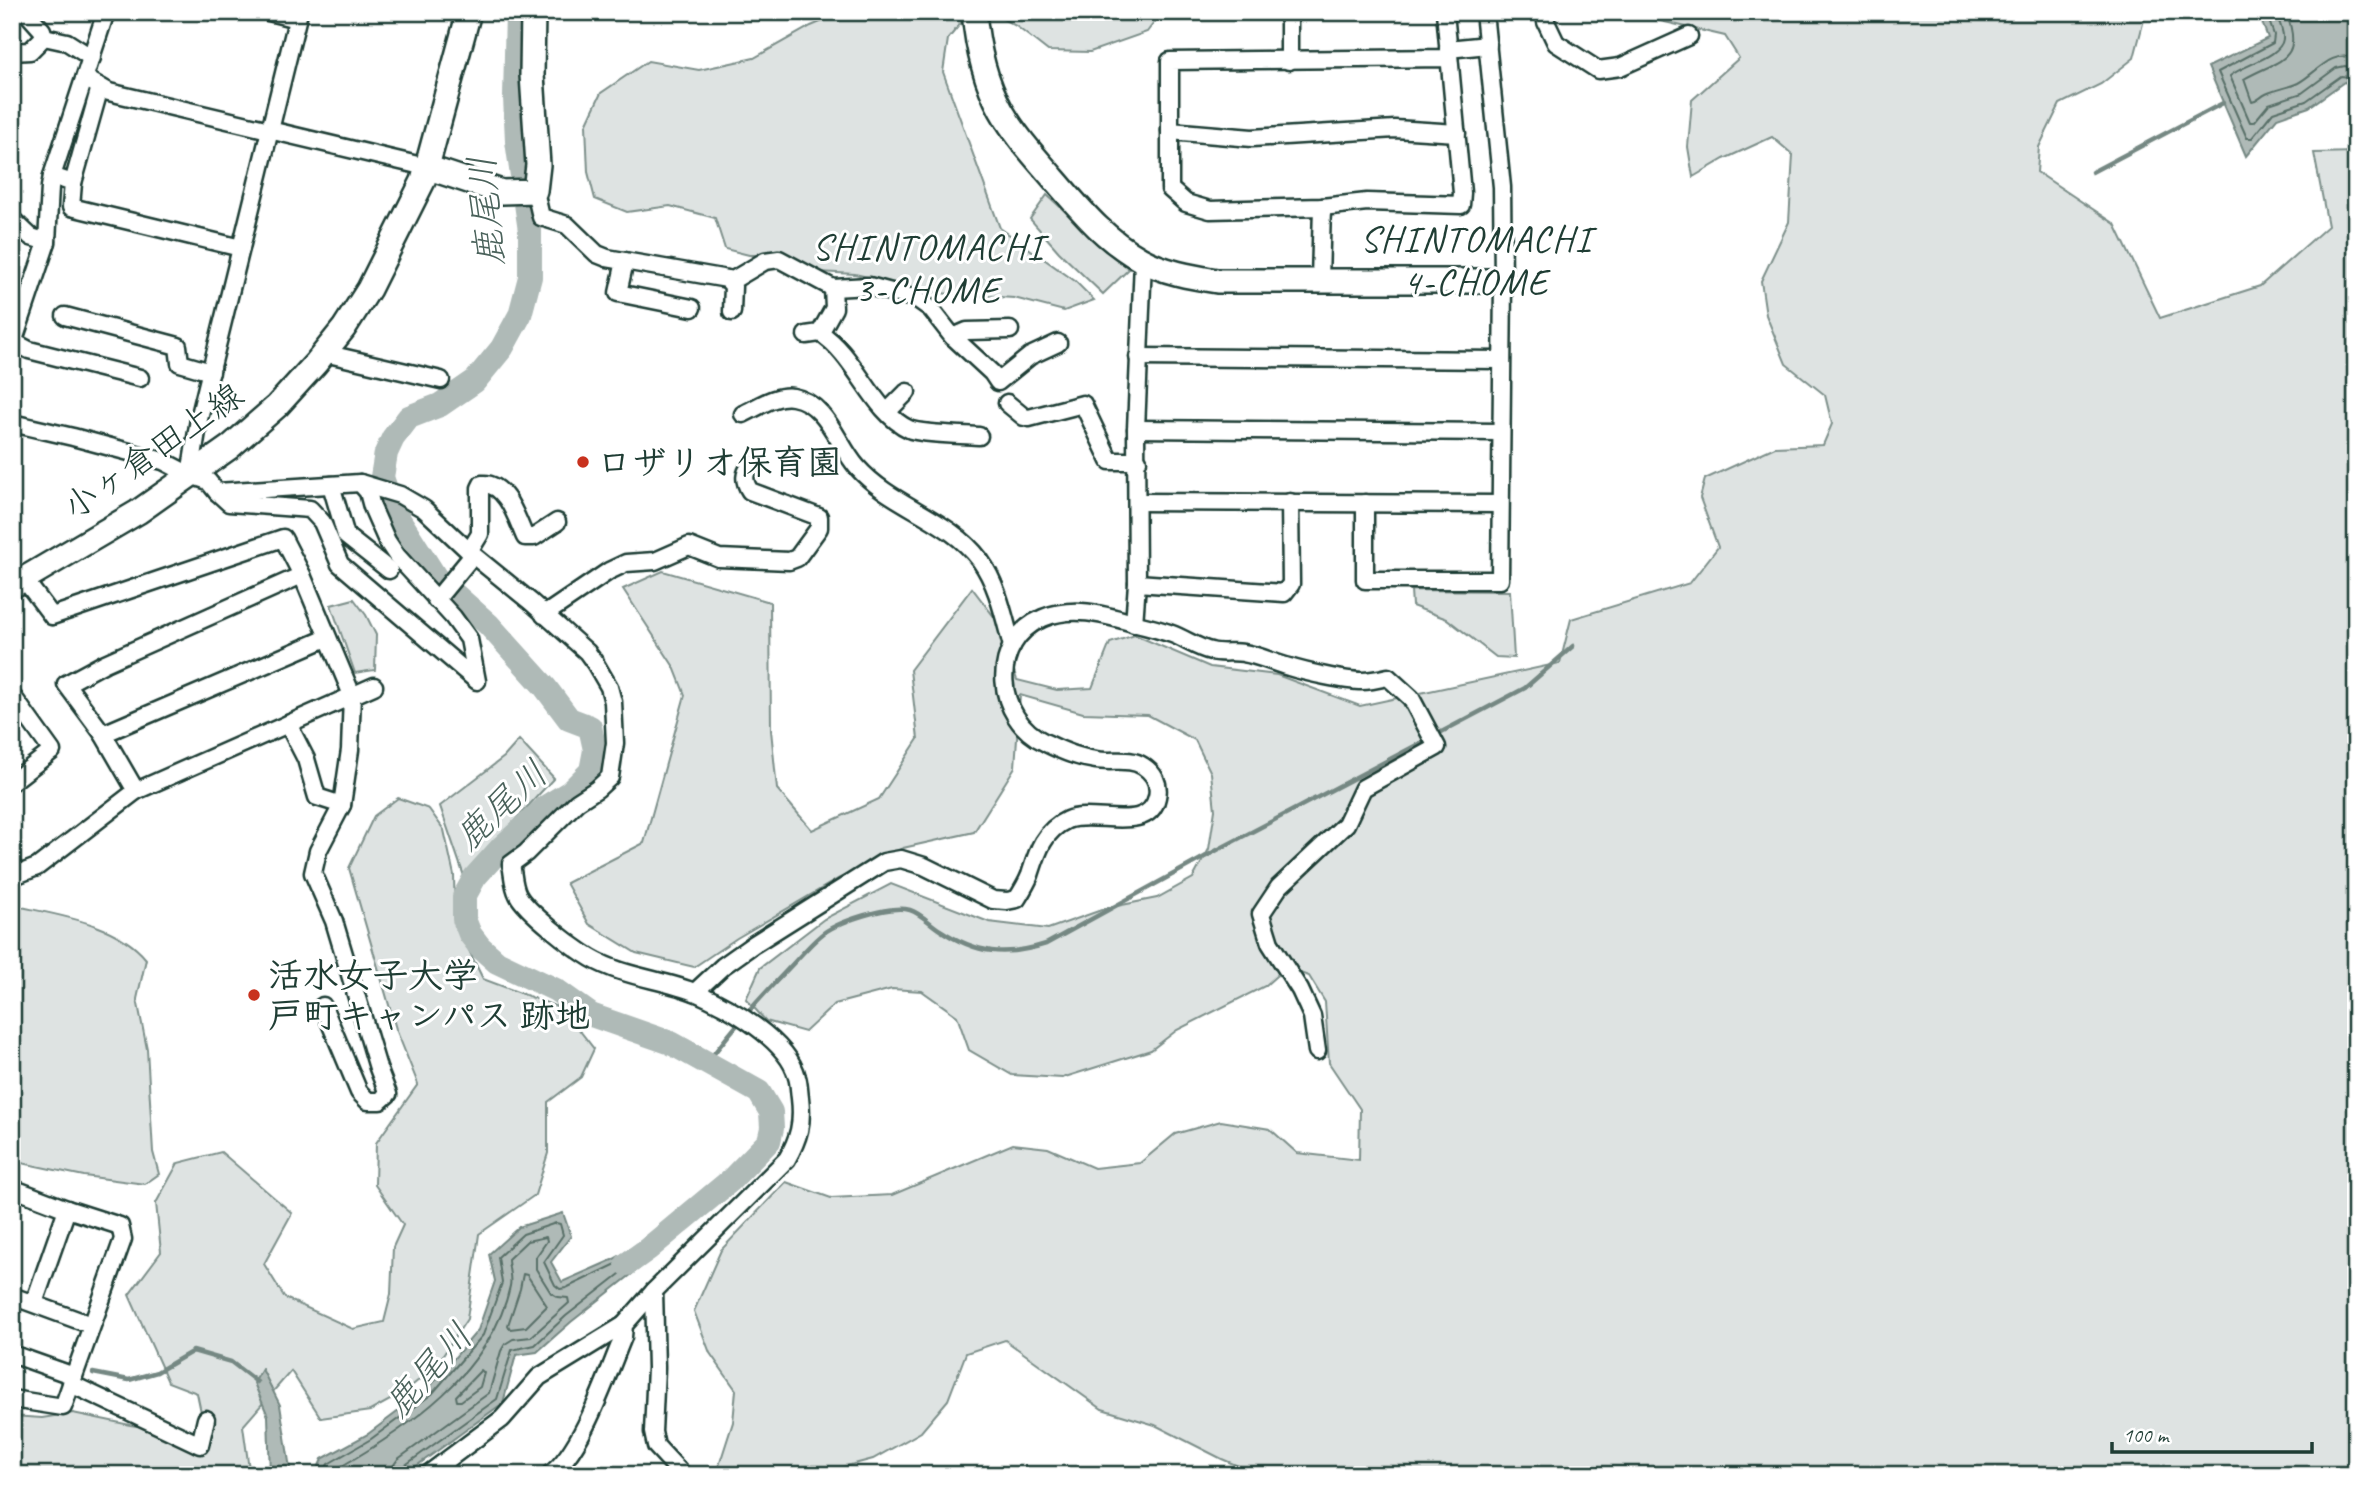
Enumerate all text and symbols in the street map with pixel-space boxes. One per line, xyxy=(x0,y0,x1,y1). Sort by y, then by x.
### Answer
water label: 鹿尾川 xyxy=(458,154,514,268)
district label: SHINTOMACHI 4-CHOME xyxy=(1360,215,1598,305)
district label: SHINTOMACHI 3-CHOME xyxy=(812,223,1050,313)
street label: 小ヶ倉田上線 xyxy=(54,372,252,530)
place label: ロザリオ保育園 xyxy=(597,440,842,485)
marker: ロザリオ保育園 xyxy=(575,454,591,470)
water label: 鹿尾川 xyxy=(444,750,558,860)
place label: 活水女子大学 戸町キャンパス 跡地 xyxy=(268,953,590,1038)
marker: 活水女子大学 戸町キャンパス 跡地 xyxy=(246,987,262,1003)
water label: 鹿尾川 xyxy=(373,1313,483,1427)
scale bar xyxy=(2112,1410,2312,1454)
text: 100 m xyxy=(2123,1422,2170,1448)

